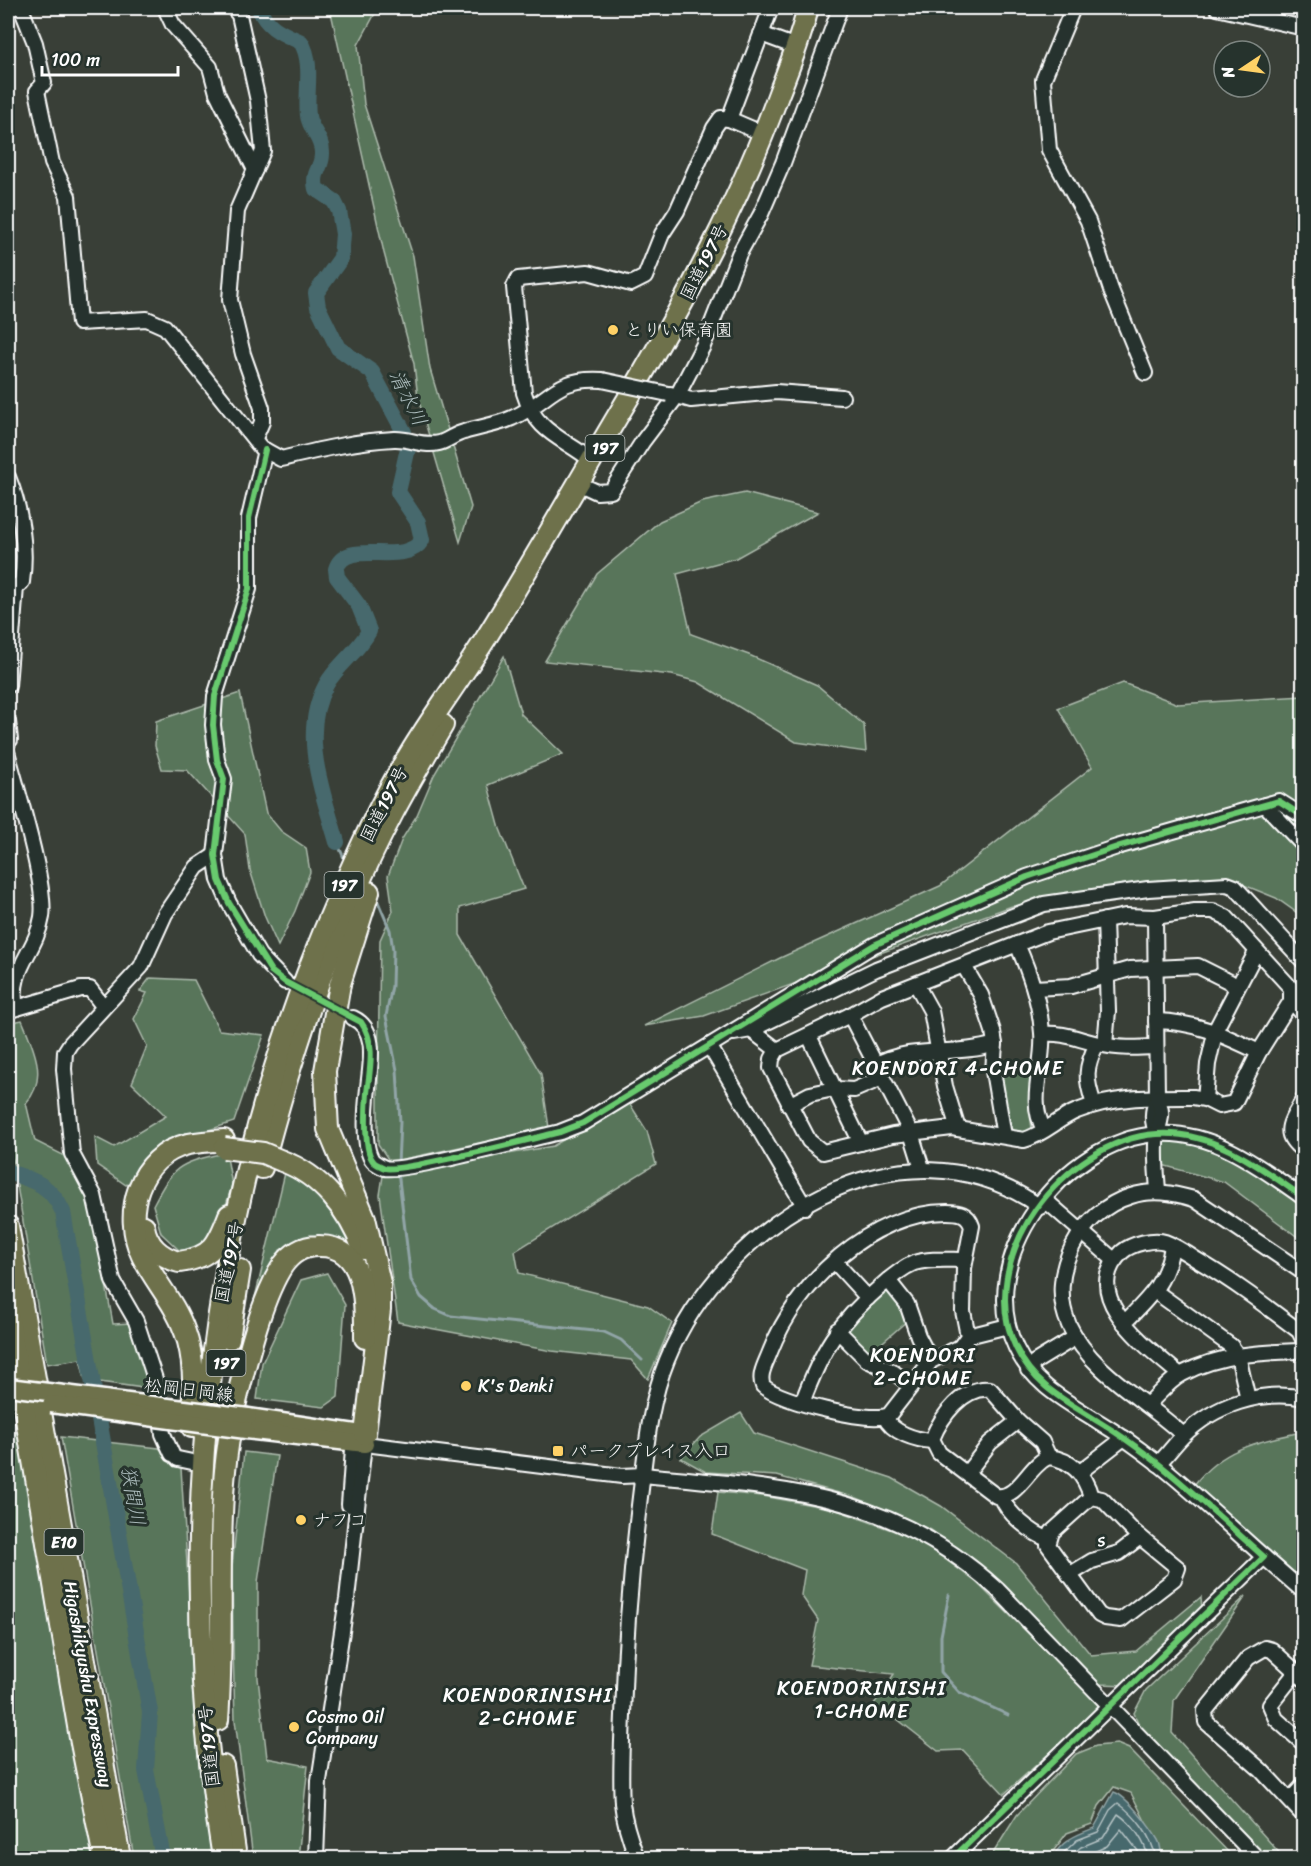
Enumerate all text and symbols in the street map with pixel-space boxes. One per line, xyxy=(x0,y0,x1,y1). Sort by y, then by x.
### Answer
scale bar xyxy=(42,39,178,77)
north arrow xyxy=(1212,39,1272,99)
text: 100 m xyxy=(51,44,100,76)
text: N xyxy=(1212,63,1243,82)
street label: 国道197号 xyxy=(671,218,737,306)
place label: とりい保育園 xyxy=(625,314,733,346)
marker: とりい保育園 xyxy=(606,323,620,337)
water label: 清水川 xyxy=(379,363,437,433)
road number: 197 xyxy=(586,435,624,461)
street label: 国道197号 xyxy=(351,760,417,848)
road number: 197 xyxy=(324,872,364,898)
district label: KOENDORI 4-CHOME xyxy=(852,1051,1064,1086)
street label: 国道197号 xyxy=(205,1218,253,1306)
district label: KOENDORI 2-CHOME xyxy=(870,1338,976,1396)
road number: 197 xyxy=(206,1350,246,1376)
street label: 松岡日岡線 xyxy=(142,1369,236,1411)
place label: K's Denki xyxy=(478,1370,554,1402)
marker: K's Denki xyxy=(459,1379,473,1393)
place label: パークプレイス入口 xyxy=(570,1435,731,1467)
marker: パークプレイス入口 xyxy=(551,1444,565,1458)
water label: 狭間川 xyxy=(111,1463,155,1529)
place label: ナフコ xyxy=(313,1504,367,1536)
marker: ナフコ xyxy=(294,1513,308,1527)
street label: s xyxy=(1092,1523,1110,1557)
road number: E10 xyxy=(44,1529,84,1555)
street label: Higashikyushu Expressway xyxy=(54,1578,122,1791)
district label: KOENDORINISHI 1-CHOME xyxy=(777,1671,947,1729)
district label: KOENDORINISHI 2-CHOME xyxy=(443,1678,613,1736)
place label: Cosmo Oil Company xyxy=(306,1701,385,1754)
street label: 国道197号 xyxy=(189,1703,229,1789)
marker: Cosmo Oil Company xyxy=(287,1720,301,1734)

